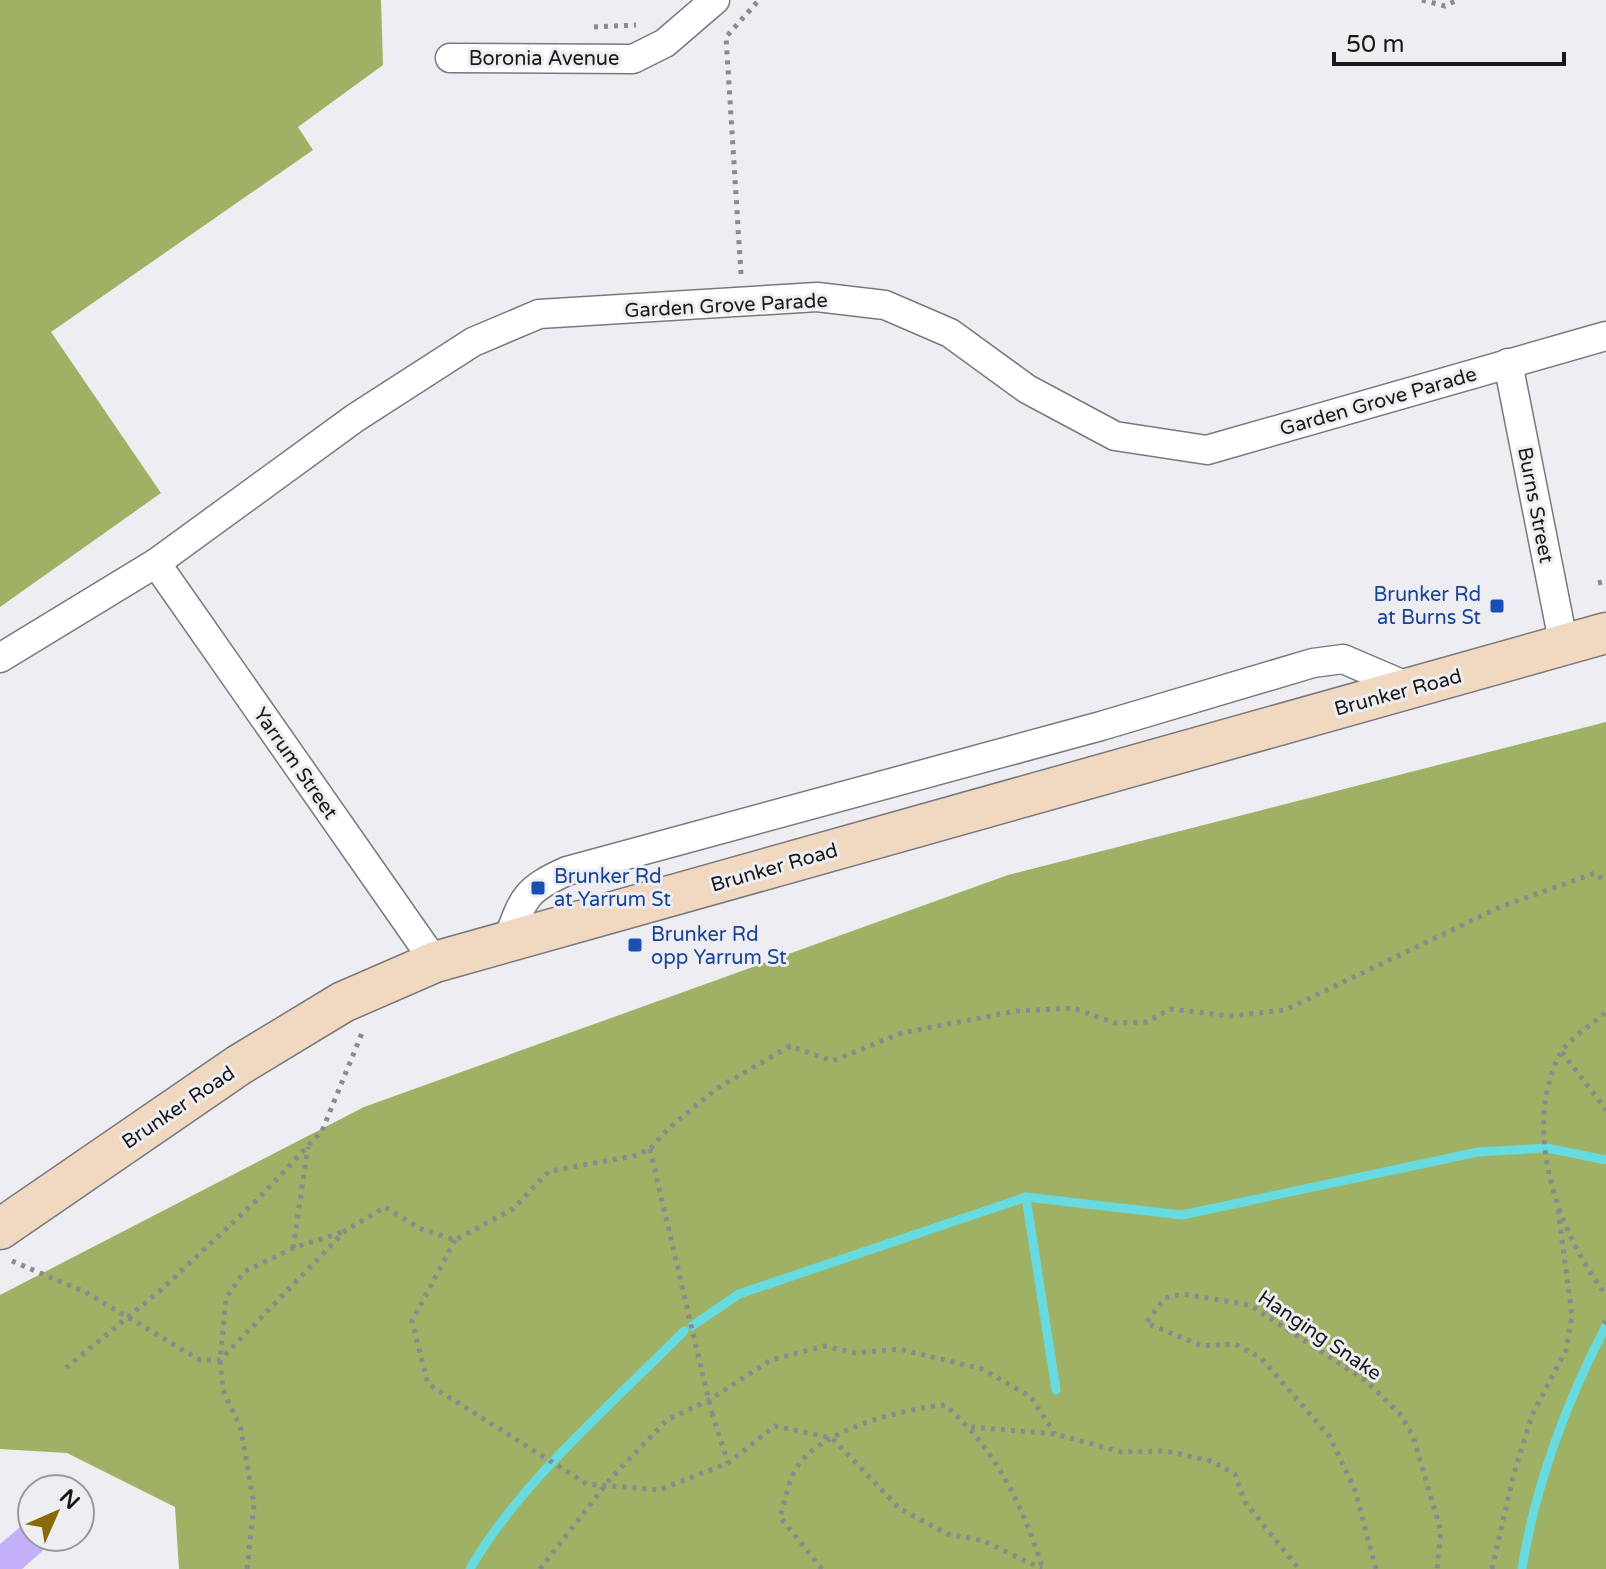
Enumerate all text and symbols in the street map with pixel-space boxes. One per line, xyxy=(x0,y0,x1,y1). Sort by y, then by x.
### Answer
scale bar xyxy=(1334,16,1564,66)
text: 50 m xyxy=(1346,30,1404,59)
street label: Boronia Avenue xyxy=(469,47,619,71)
street label: Garden Grove Parade xyxy=(624,289,828,323)
street label: Garden Grove Parade xyxy=(1277,362,1479,442)
street label: Burns Street xyxy=(1512,445,1558,566)
place label: Brunker Rd at Burns St xyxy=(1374,583,1481,630)
marker: Brunker Rd at Burns St xyxy=(1488,597,1506,615)
street label: Brunker Road xyxy=(1332,664,1465,721)
street label: Yarrum Street xyxy=(248,703,343,824)
street label: Brunker Road xyxy=(708,838,841,898)
place label: Brunker Rd at Yarrum St xyxy=(554,865,671,912)
marker: Brunker Rd at Yarrum St xyxy=(529,879,547,897)
place label: Brunker Rd opp Yarrum St xyxy=(651,923,787,970)
marker: Brunker Rd opp Yarrum St xyxy=(626,936,644,954)
street label: Brunker Road xyxy=(118,1061,240,1154)
street label: Hanging Snake xyxy=(1253,1286,1386,1386)
north arrow xyxy=(16,1473,96,1553)
text: N xyxy=(54,1484,85,1515)

